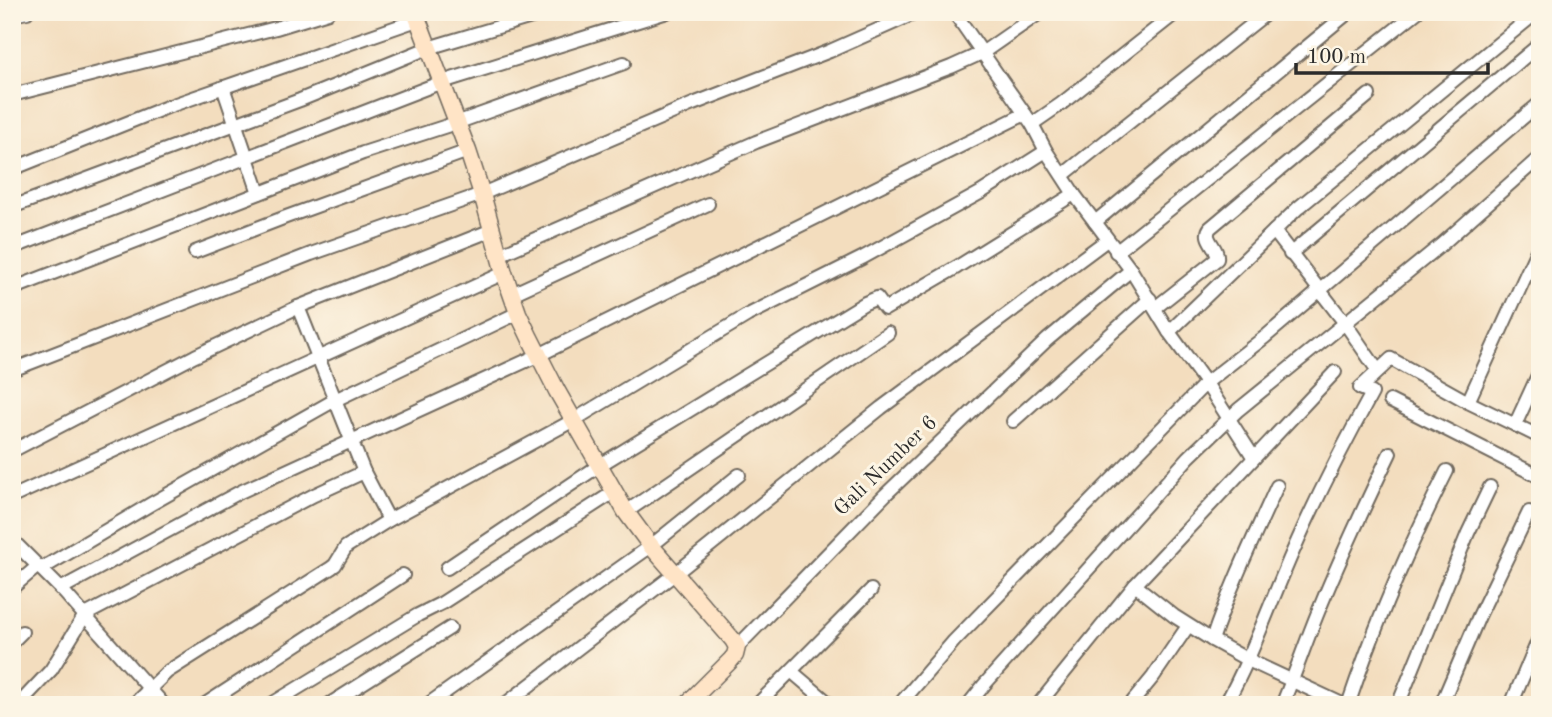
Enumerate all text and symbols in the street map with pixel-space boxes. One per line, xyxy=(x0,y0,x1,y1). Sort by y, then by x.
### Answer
scale bar xyxy=(1296,32,1489,76)
text: 100 m xyxy=(1307,47,1366,68)
street label: Gali Number 6 xyxy=(831,412,941,520)

